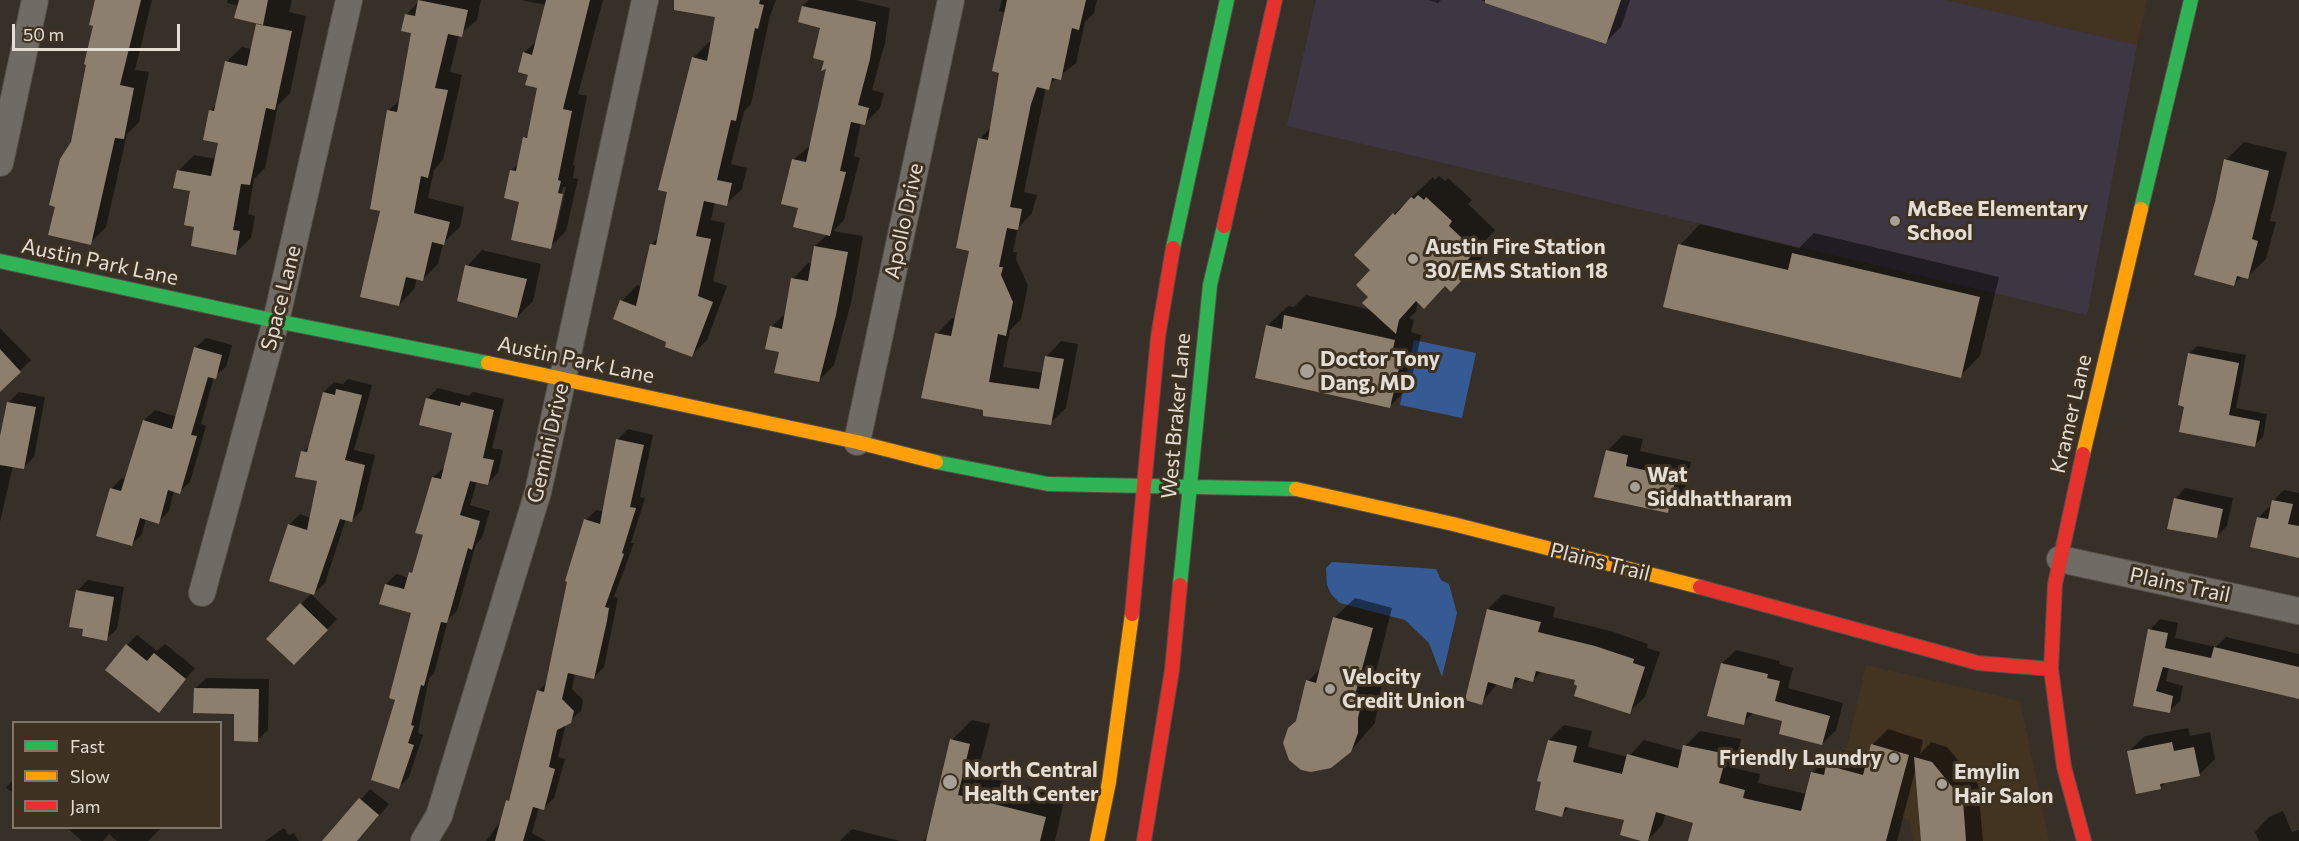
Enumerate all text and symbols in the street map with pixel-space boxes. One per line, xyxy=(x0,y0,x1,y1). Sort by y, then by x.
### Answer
scale bar xyxy=(15,12,183,50)
text: 50 m xyxy=(23,23,64,45)
street label: Apollo Drive xyxy=(879,161,929,281)
place label: McBee Elementary School xyxy=(1907,196,2088,246)
marker: McBee Elementary School xyxy=(1888,214,1902,228)
street label: Austin Park Lane xyxy=(19,233,181,291)
place label: Austin Fire Station 30/EMS Station 18 xyxy=(1425,234,1608,284)
street label: Space Lane xyxy=(256,243,306,353)
marker: Austin Fire Station 30/EMS Station 18 xyxy=(1406,252,1420,266)
street label: Austin Park Lane xyxy=(495,331,657,389)
street label: West Braker Lane xyxy=(1156,332,1196,500)
place label: Doctor Tony Dang, MD xyxy=(1320,346,1440,396)
street label: Kramer Lane xyxy=(2045,352,2097,476)
marker: Doctor Tony Dang, MD xyxy=(1298,362,1316,380)
street label: Gemini Drive xyxy=(522,381,574,505)
place label: Wat Siddhattharam xyxy=(1647,462,1792,512)
marker: Wat Siddhattharam xyxy=(1628,480,1642,494)
street label: Plains Trail xyxy=(1547,537,1653,587)
street label: Plains Trail xyxy=(2127,562,2233,608)
place label: Velocity Credit Union xyxy=(1342,664,1465,714)
marker: Velocity Credit Union xyxy=(1323,682,1337,696)
legend xyxy=(12,721,222,829)
text: Fast xyxy=(70,735,105,757)
place label: Friendly Laundry xyxy=(1719,745,1882,771)
marker: Friendly Laundry xyxy=(1887,751,1901,765)
place label: North Central Health Center xyxy=(964,757,1099,807)
place label: Emylin Hair Salon xyxy=(1954,759,2053,809)
text: Slow xyxy=(70,765,110,787)
marker: North Central Health Center xyxy=(941,773,959,791)
marker: Emylin Hair Salon xyxy=(1935,777,1949,791)
text: Jam xyxy=(70,795,100,817)

